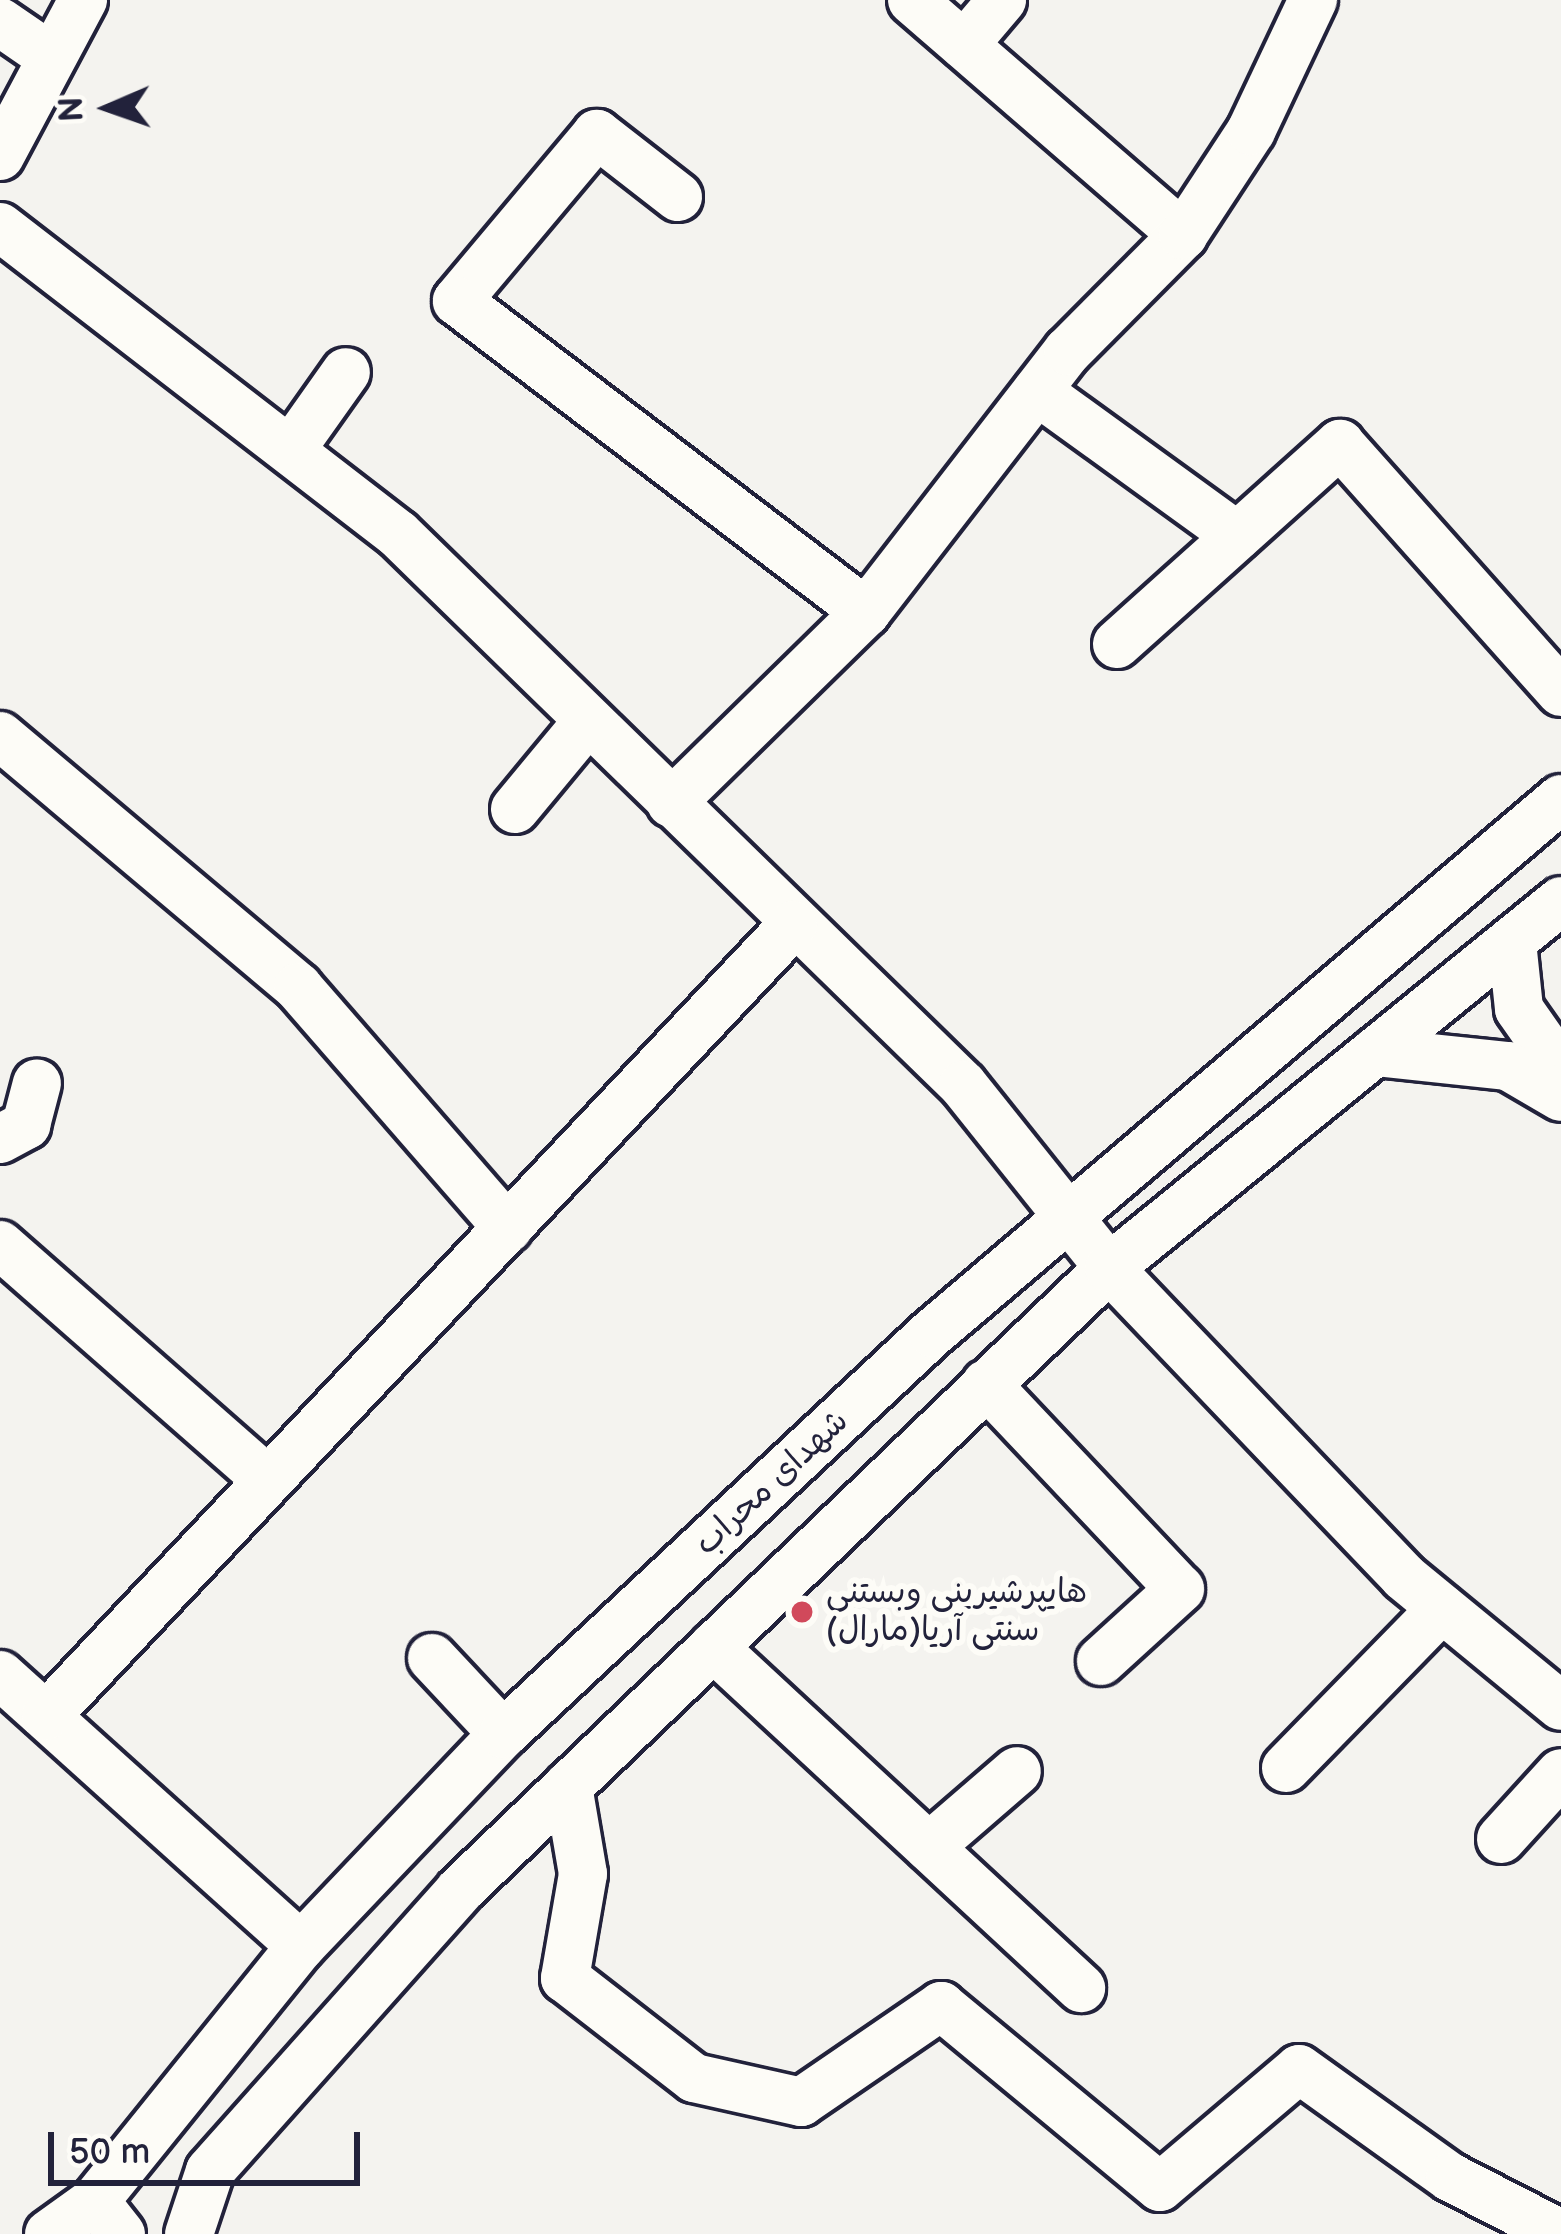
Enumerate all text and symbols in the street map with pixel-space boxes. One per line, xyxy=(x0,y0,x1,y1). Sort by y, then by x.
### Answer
north arrow xyxy=(48,48,168,168)
text: N xyxy=(52,96,92,122)
street label: شهدای محراب xyxy=(687,1402,857,1564)
place label: هایپرشیرینی وبستنی سنتی آریا(مارال) xyxy=(826,1573,1087,1651)
marker: هایپرشیرینی وبستنی سنتی آریا(مارال) xyxy=(789,1599,815,1625)
scale bar xyxy=(54,2108,366,2182)
text: 50 m xyxy=(69,2131,150,2174)

